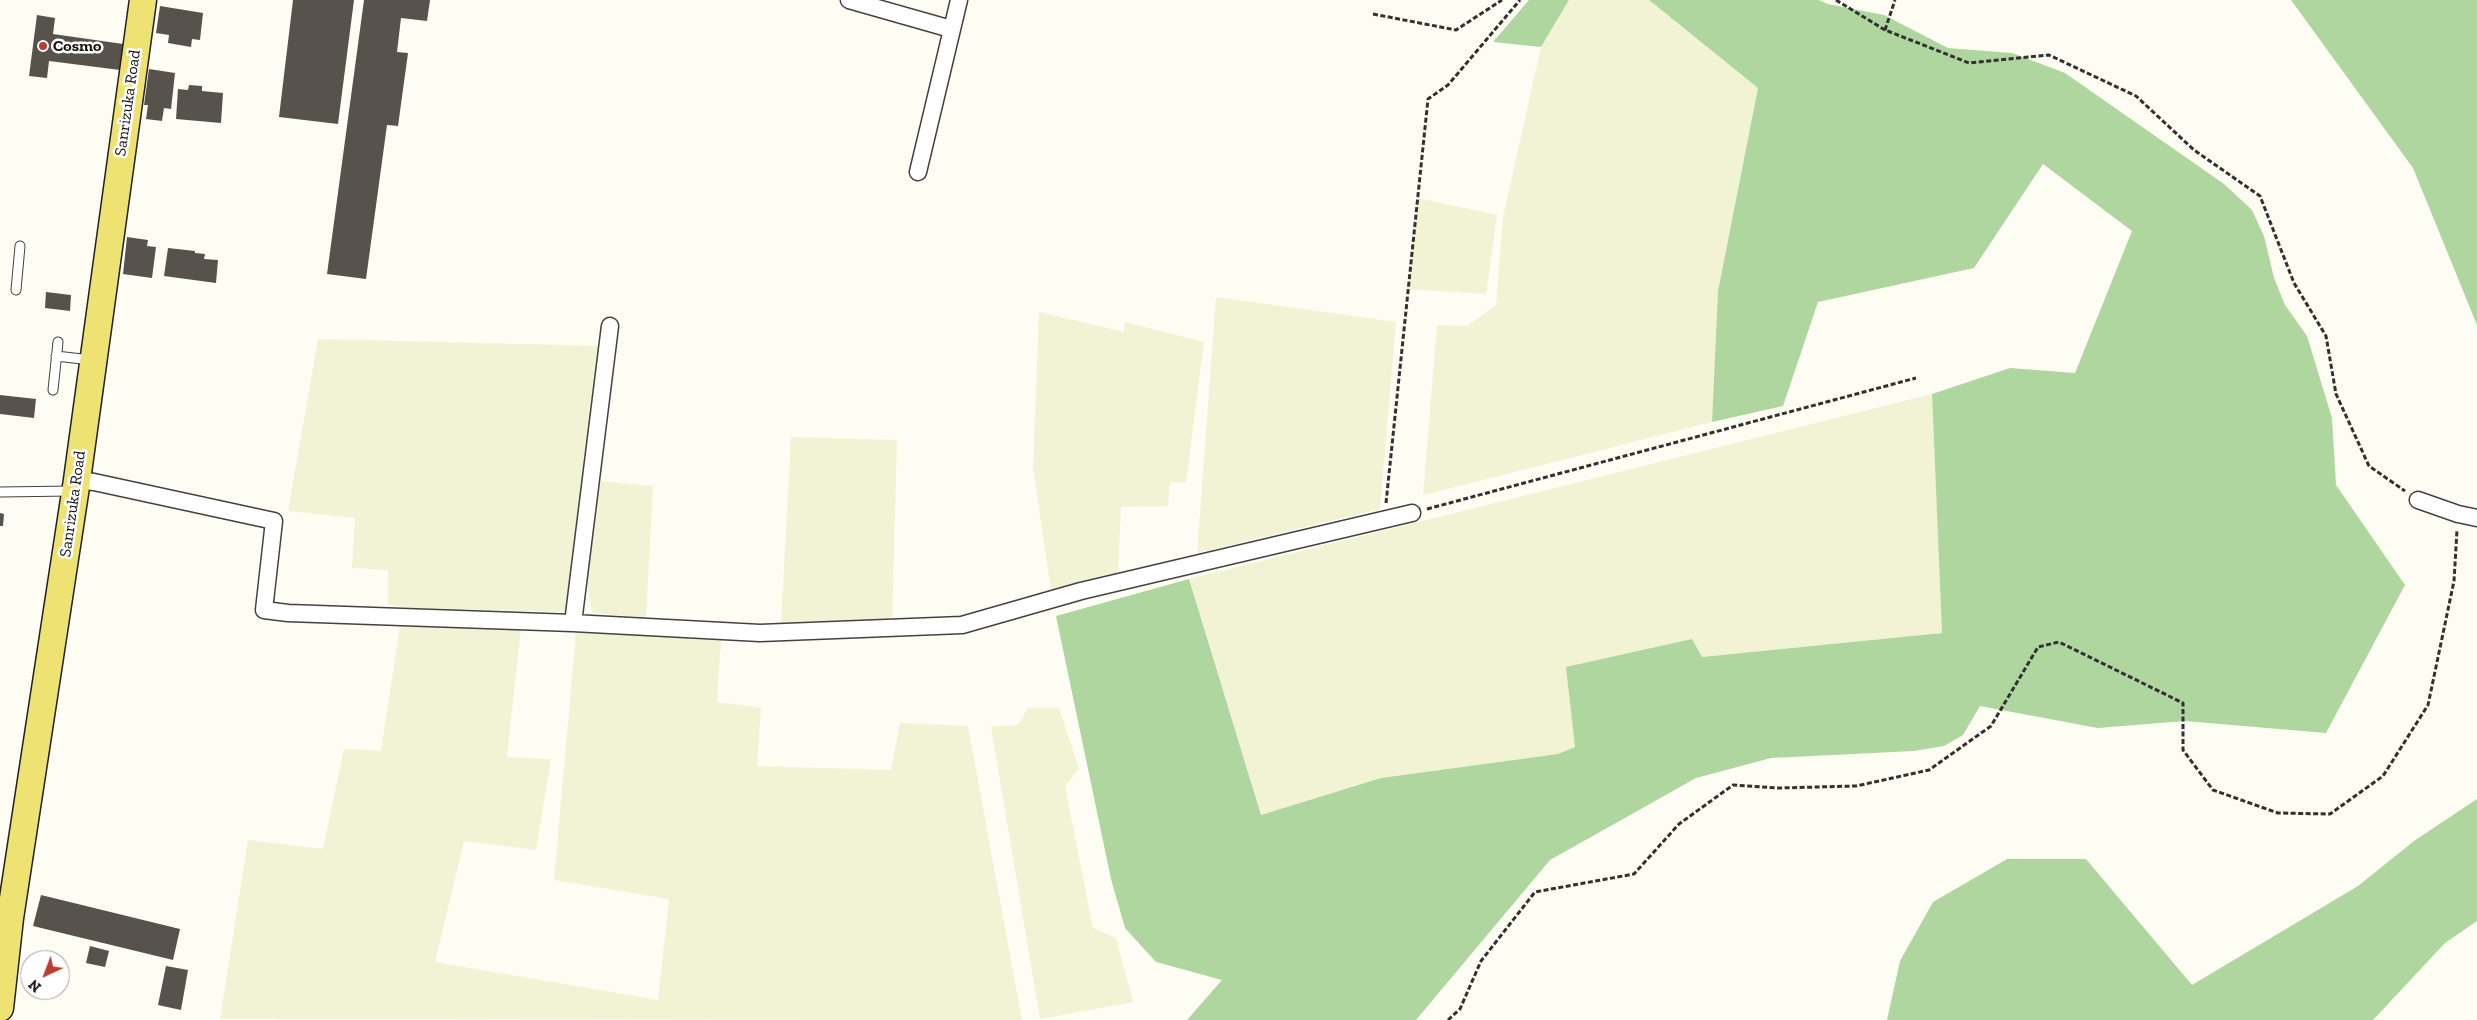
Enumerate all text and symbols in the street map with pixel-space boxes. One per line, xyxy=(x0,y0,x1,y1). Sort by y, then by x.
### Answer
place label: Cosmo xyxy=(53,36,101,56)
marker: Cosmo xyxy=(37,40,49,52)
street label: Sanrizuka Road xyxy=(111,49,145,157)
street label: Sanrizuka Road xyxy=(56,450,90,558)
north arrow xyxy=(20,950,70,1000)
text: N xyxy=(25,976,45,995)

